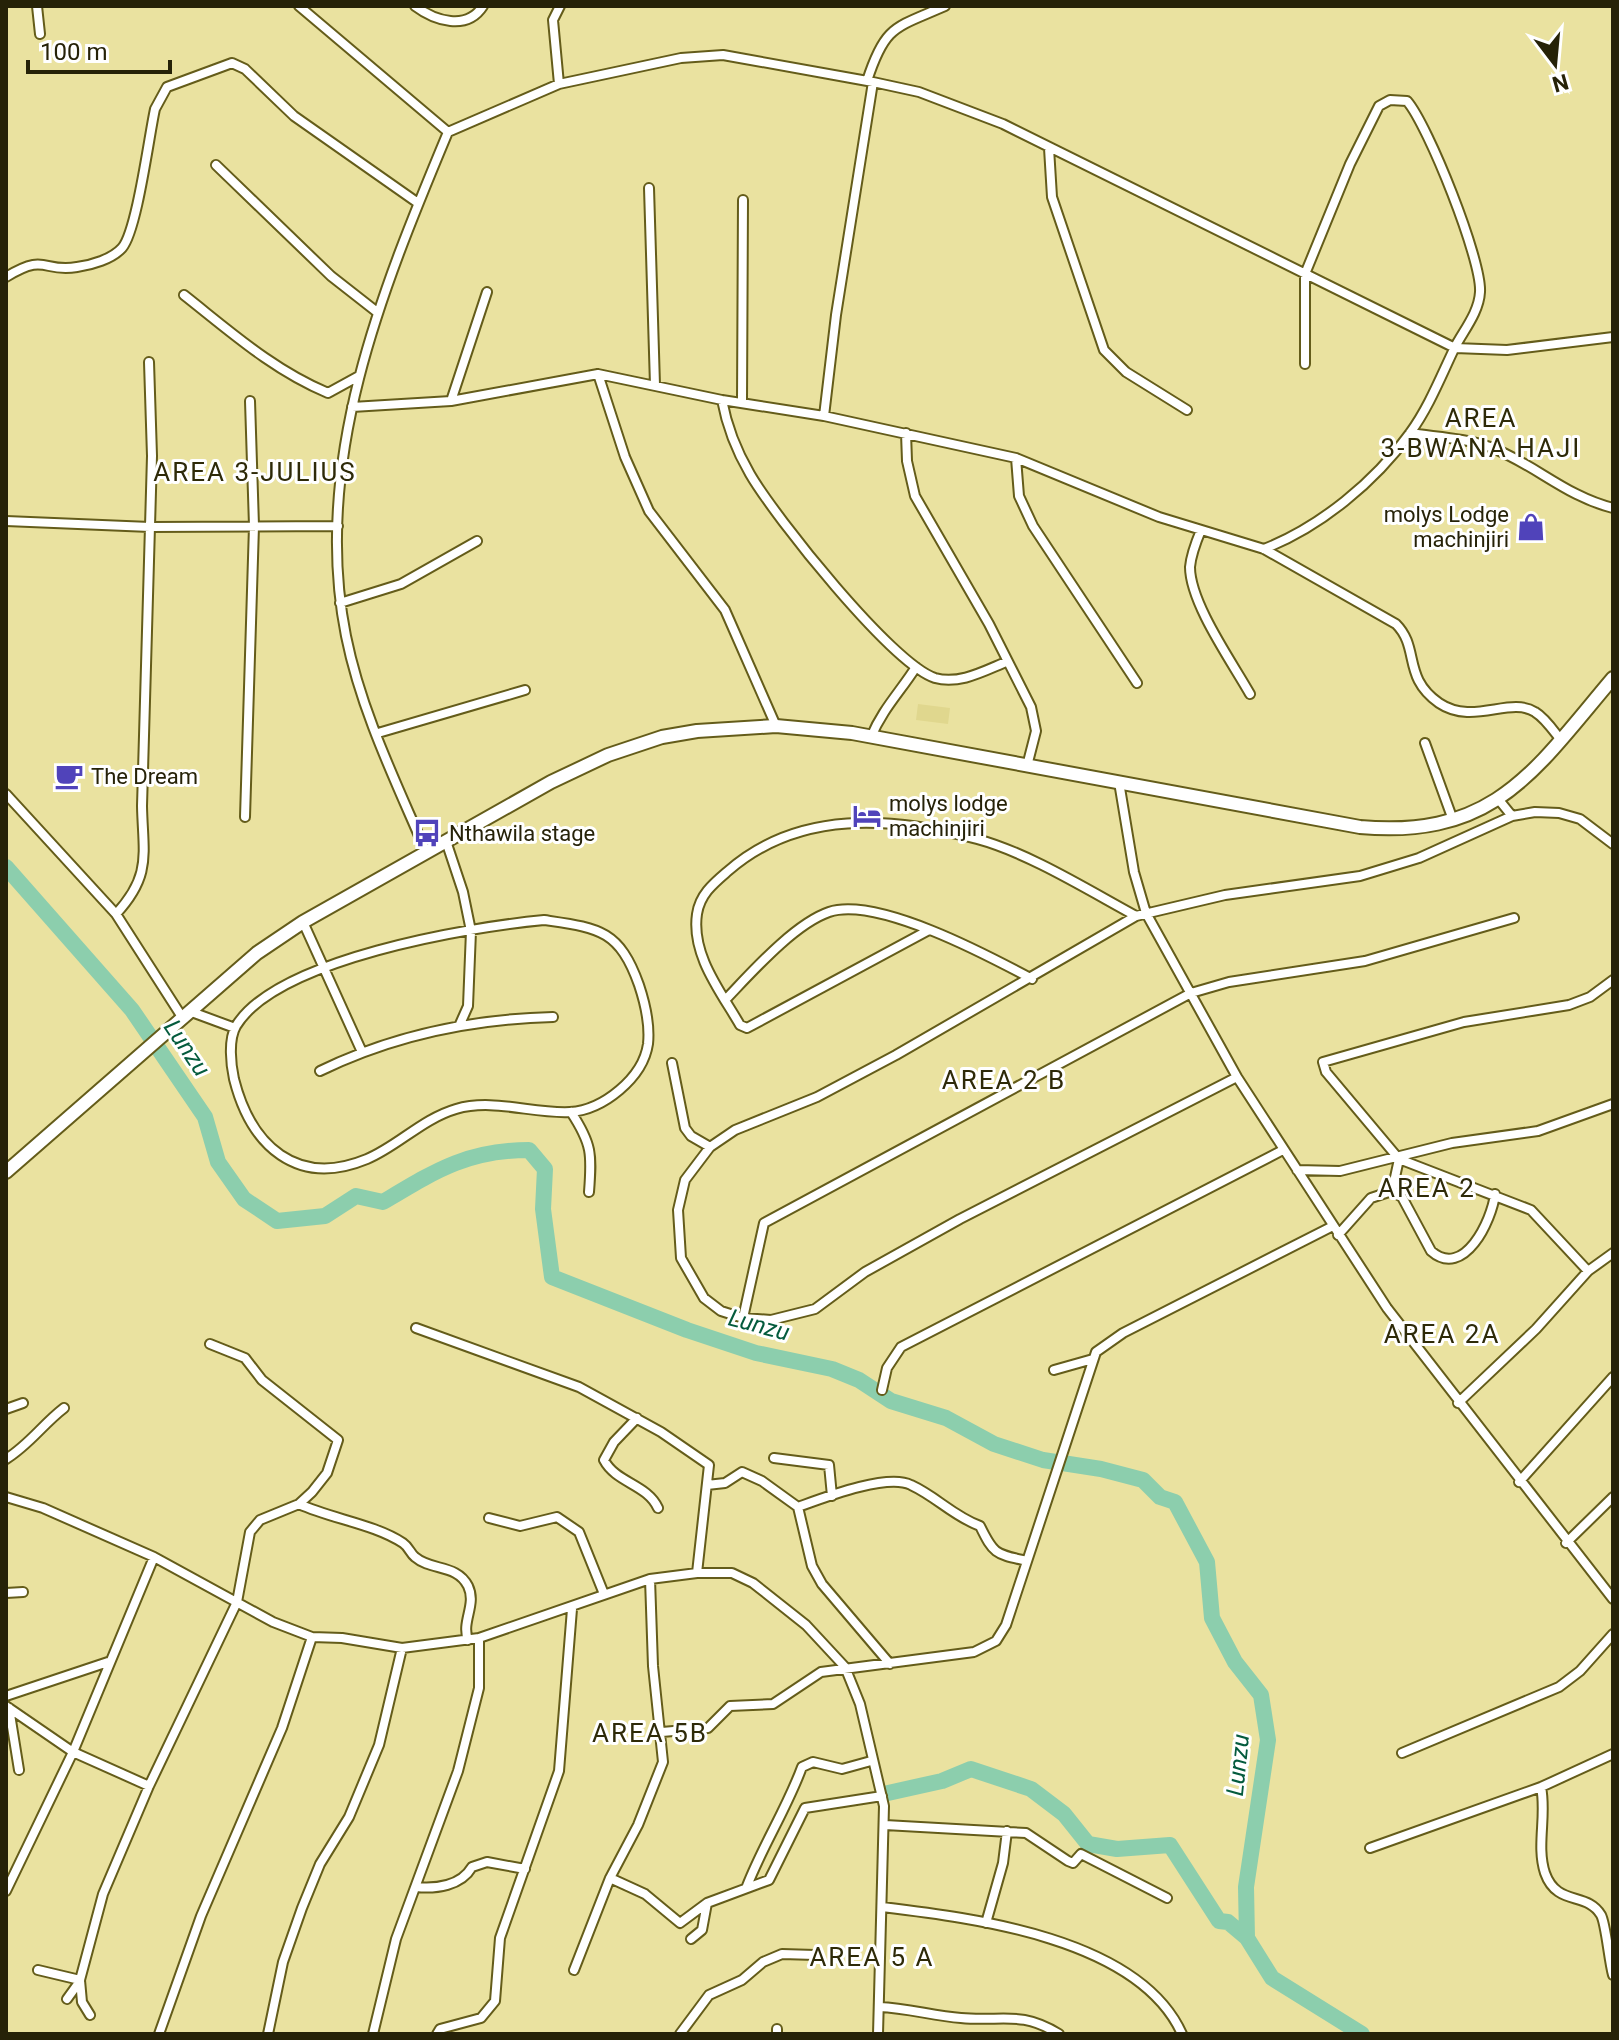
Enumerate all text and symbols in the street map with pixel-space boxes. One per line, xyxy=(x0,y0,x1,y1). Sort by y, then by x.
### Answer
scale bar xyxy=(28,24,170,74)
north arrow xyxy=(1515,24,1595,104)
text: 100 m xyxy=(40,38,107,66)
text: N xyxy=(1549,69,1571,97)
district label: AREA 3-BWANA HAJI xyxy=(1381,403,1581,463)
district label: AREA 3-JULIUS xyxy=(153,457,357,487)
place label: molys Lodge machinjiri xyxy=(1384,502,1509,552)
shop icon: molys Lodge machinjiri xyxy=(1516,512,1546,542)
cafe icon: The Dream xyxy=(54,761,84,791)
place label: The Dream xyxy=(91,764,198,789)
place label: molys lodge machinjiri xyxy=(889,791,1008,841)
hotel icon: molys lodge machinjiri xyxy=(852,801,882,831)
bus stop icon: Nthawila stage xyxy=(412,818,442,848)
place label: Nthawila stage xyxy=(449,821,595,846)
water label: Lunzu xyxy=(158,1014,216,1082)
district label: AREA 2 B xyxy=(942,1065,1066,1095)
district label: AREA 2 xyxy=(1378,1173,1476,1203)
water label: Lunzu xyxy=(725,1303,793,1347)
district label: AREA 2A xyxy=(1384,1319,1500,1349)
district label: AREA 5B xyxy=(592,1718,708,1748)
water label: Lunzu xyxy=(1221,1732,1255,1797)
district label: AREA 5 A xyxy=(809,1942,935,1972)

